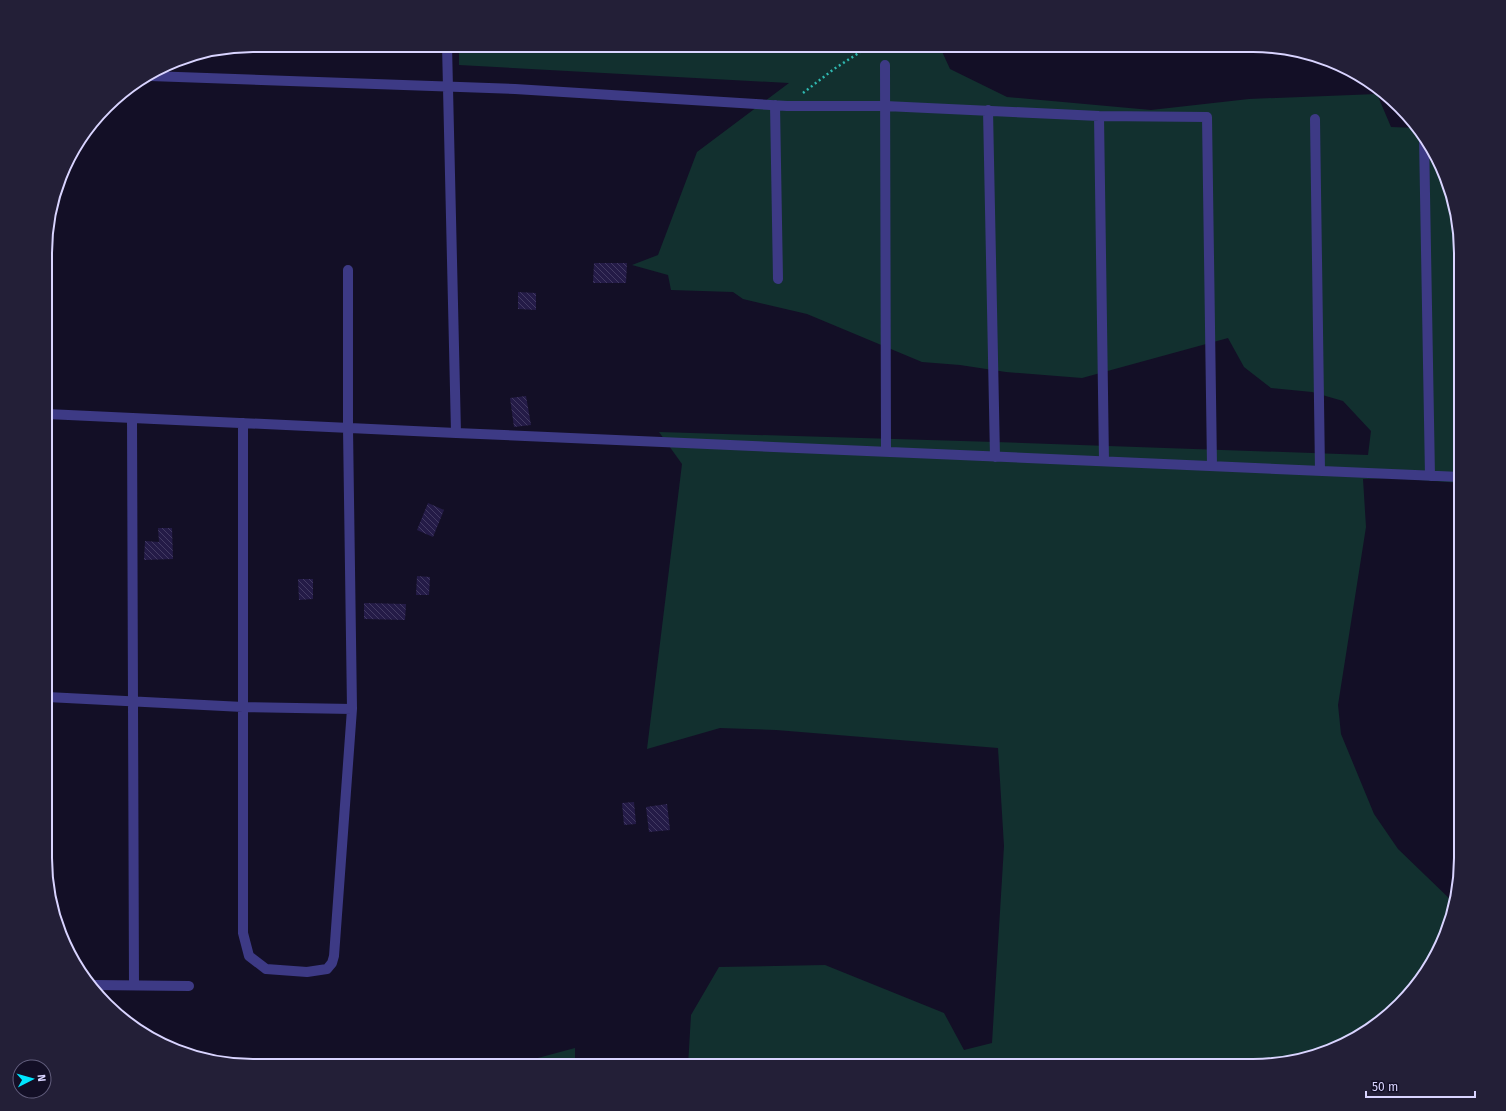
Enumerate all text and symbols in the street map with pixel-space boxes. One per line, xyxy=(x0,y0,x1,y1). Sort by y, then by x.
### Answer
north arrow xyxy=(12,1059,52,1099)
scale bar xyxy=(1366,1073,1475,1099)
text: N xyxy=(35,1074,48,1082)
text: 50 m xyxy=(1372,1080,1398,1094)

